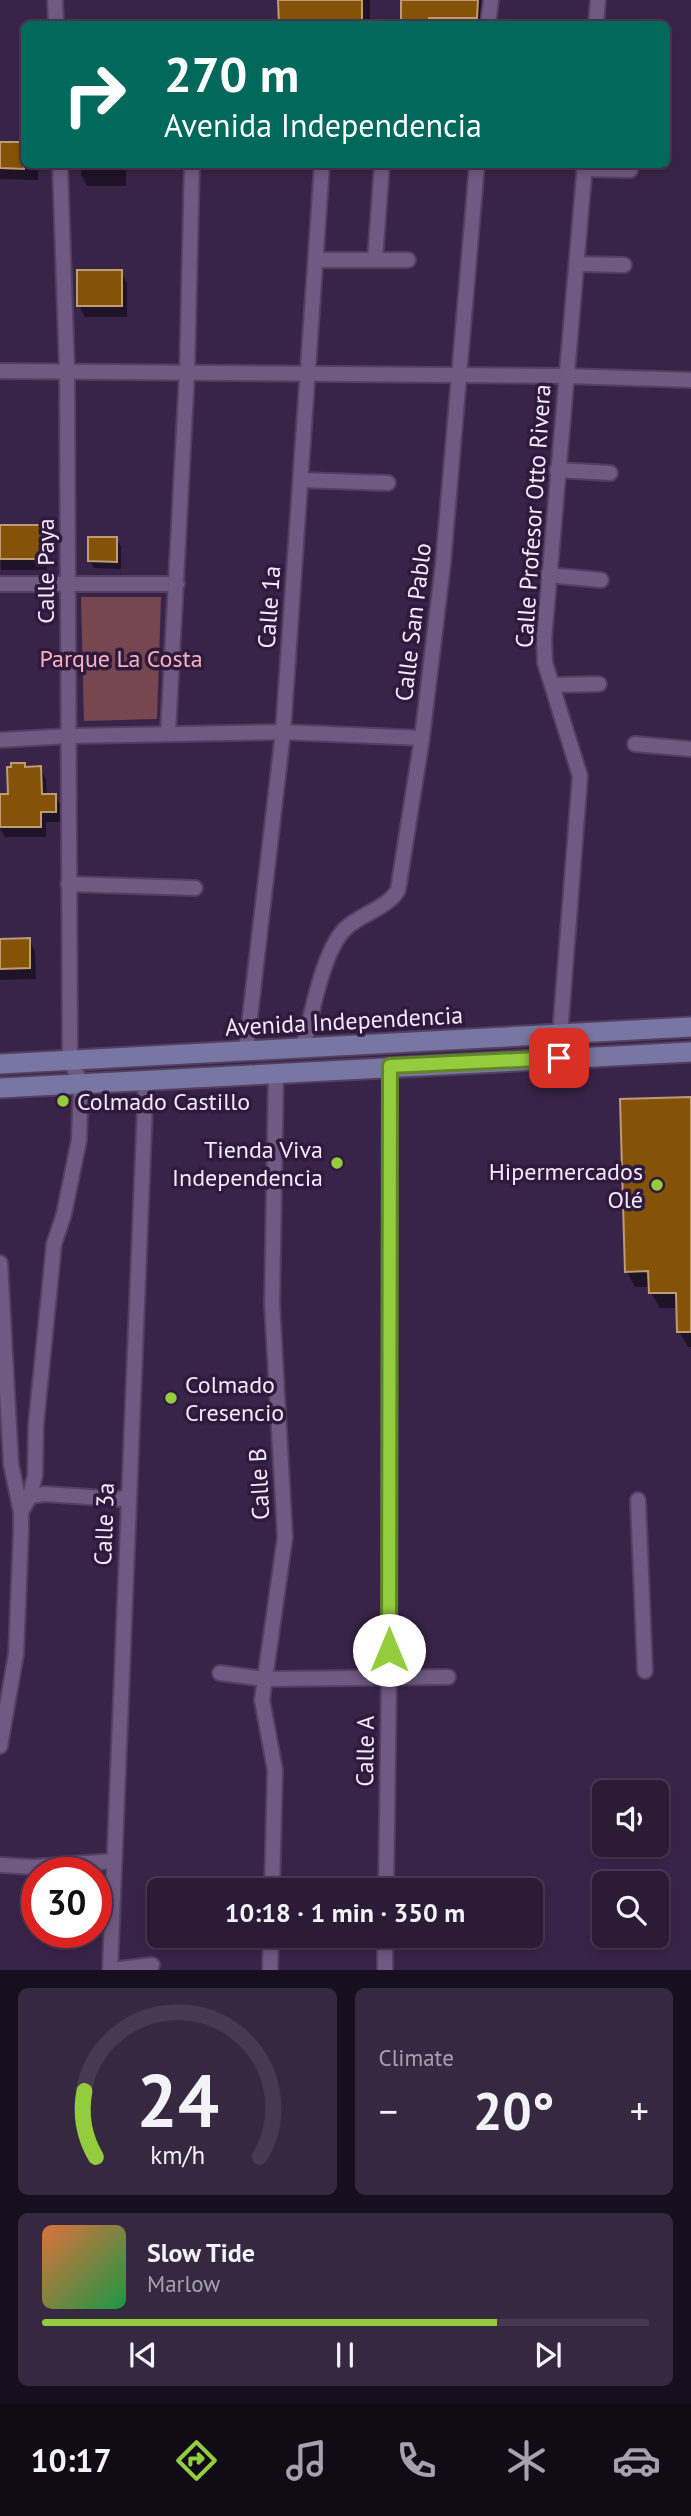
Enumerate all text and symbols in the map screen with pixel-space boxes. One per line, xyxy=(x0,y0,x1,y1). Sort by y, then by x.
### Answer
text: 270 m xyxy=(164,42,299,106)
icon: right xyxy=(49,49,140,140)
text: Avenida Independencia xyxy=(164,104,482,146)
street label: Calle Profesor Otto Rivera xyxy=(508,383,558,649)
street label: Calle Paya xyxy=(30,518,61,624)
street label: Calle San Pablo xyxy=(388,541,438,703)
street label: Calle 1a xyxy=(251,565,287,649)
park label: Parque La Costa xyxy=(39,643,203,674)
street label: Avenida Independencia xyxy=(224,999,464,1043)
pin xyxy=(529,1028,589,1088)
icon: arrive xyxy=(540,1039,578,1077)
place label: Colmado Castillo xyxy=(77,1086,250,1117)
marker: Colmado Castillo xyxy=(55,1093,71,1109)
place label: Tienda Viva Independencia xyxy=(172,1134,323,1193)
marker: Tienda Viva Independencia xyxy=(329,1155,345,1171)
place label: Hipermercados Olé xyxy=(489,1156,643,1215)
marker: Hipermercados Olé xyxy=(649,1177,665,1193)
place label: Colmado Cresencio xyxy=(185,1369,284,1428)
marker: Colmado Cresencio xyxy=(163,1390,179,1406)
street label: Calle B xyxy=(242,1447,276,1521)
street label: Calle 3a xyxy=(87,1482,121,1566)
position arrow xyxy=(352,1613,426,1687)
street label: Calle A xyxy=(349,1715,381,1787)
map controls xyxy=(592,1780,669,1948)
button: sound xyxy=(592,1780,669,1857)
speed limit sign: 30 xyxy=(21,1857,112,1948)
button: search xyxy=(592,1871,669,1948)
text: 10:18 · 1 min · 350 m xyxy=(225,1896,465,1929)
text: Climate xyxy=(379,2043,454,2072)
text: 24 xyxy=(136,2054,219,2148)
text: 20° xyxy=(473,2077,555,2144)
text: − xyxy=(379,2086,398,2135)
text: + xyxy=(630,2086,649,2135)
text: km/h xyxy=(150,2139,205,2171)
text: Slow Tide xyxy=(147,2236,255,2269)
text: Marlow xyxy=(147,2269,220,2298)
icon: previous xyxy=(124,2336,162,2374)
icon: pause xyxy=(326,2336,364,2374)
icon: next xyxy=(529,2336,567,2374)
icon: directions xyxy=(172,2436,221,2485)
icon: music xyxy=(282,2436,331,2485)
icon: phone xyxy=(392,2436,441,2485)
icon: climate xyxy=(502,2436,551,2485)
icon: car xyxy=(612,2436,661,2485)
text: 10:17 xyxy=(30,2439,112,2481)

